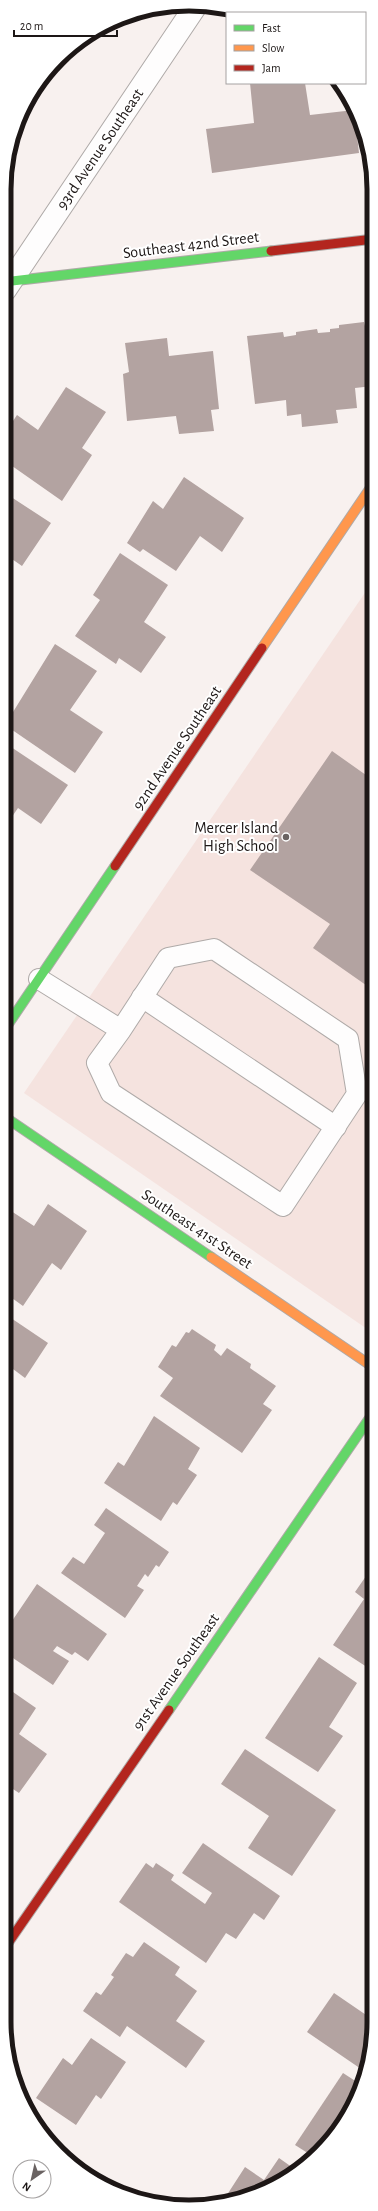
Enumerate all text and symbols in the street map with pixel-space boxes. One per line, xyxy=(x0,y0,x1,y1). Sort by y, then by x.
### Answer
scale bar xyxy=(14,12,117,38)
legend xyxy=(226,12,366,84)
text: 20 m xyxy=(20,20,43,32)
text: Fast xyxy=(262,22,281,34)
text: Slow xyxy=(262,42,284,54)
text: Jam xyxy=(262,62,281,74)
street label: 93rd Avenue Southeast xyxy=(54,86,146,212)
street label: Southeast 42nd Street xyxy=(122,229,260,261)
street label: 92nd Avenue Southeast xyxy=(130,683,224,813)
place label: Mercer Island High School xyxy=(194,820,278,854)
marker: Mercer Island High School xyxy=(281,832,291,842)
street label: Southeast 41st Street xyxy=(139,1186,255,1272)
street label: 91st Avenue Southeast xyxy=(130,1611,222,1733)
north arrow xyxy=(12,2159,52,2199)
text: N xyxy=(20,2180,33,2194)

